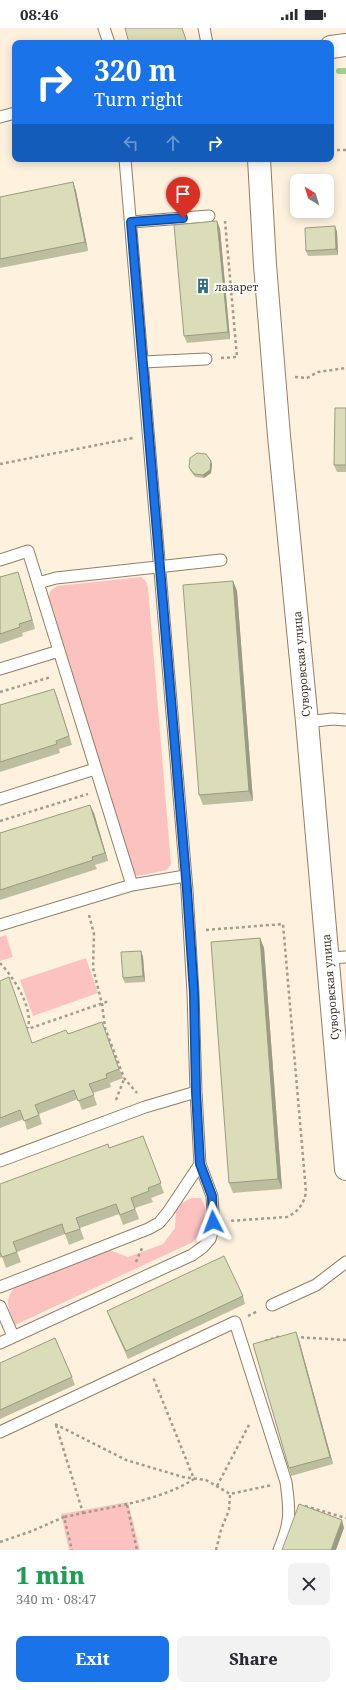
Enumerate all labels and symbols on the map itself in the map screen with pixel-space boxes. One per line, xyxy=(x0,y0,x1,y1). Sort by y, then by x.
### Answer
north arrow xyxy=(290,174,334,218)
pin xyxy=(166,177,200,218)
building icon: лазарет xyxy=(194,277,212,295)
place label: лазарет xyxy=(215,279,258,294)
street label: Суворовская улица xyxy=(289,610,313,718)
street label: Суворовская улица xyxy=(318,933,342,1041)
position arrow xyxy=(192,1201,234,1243)

